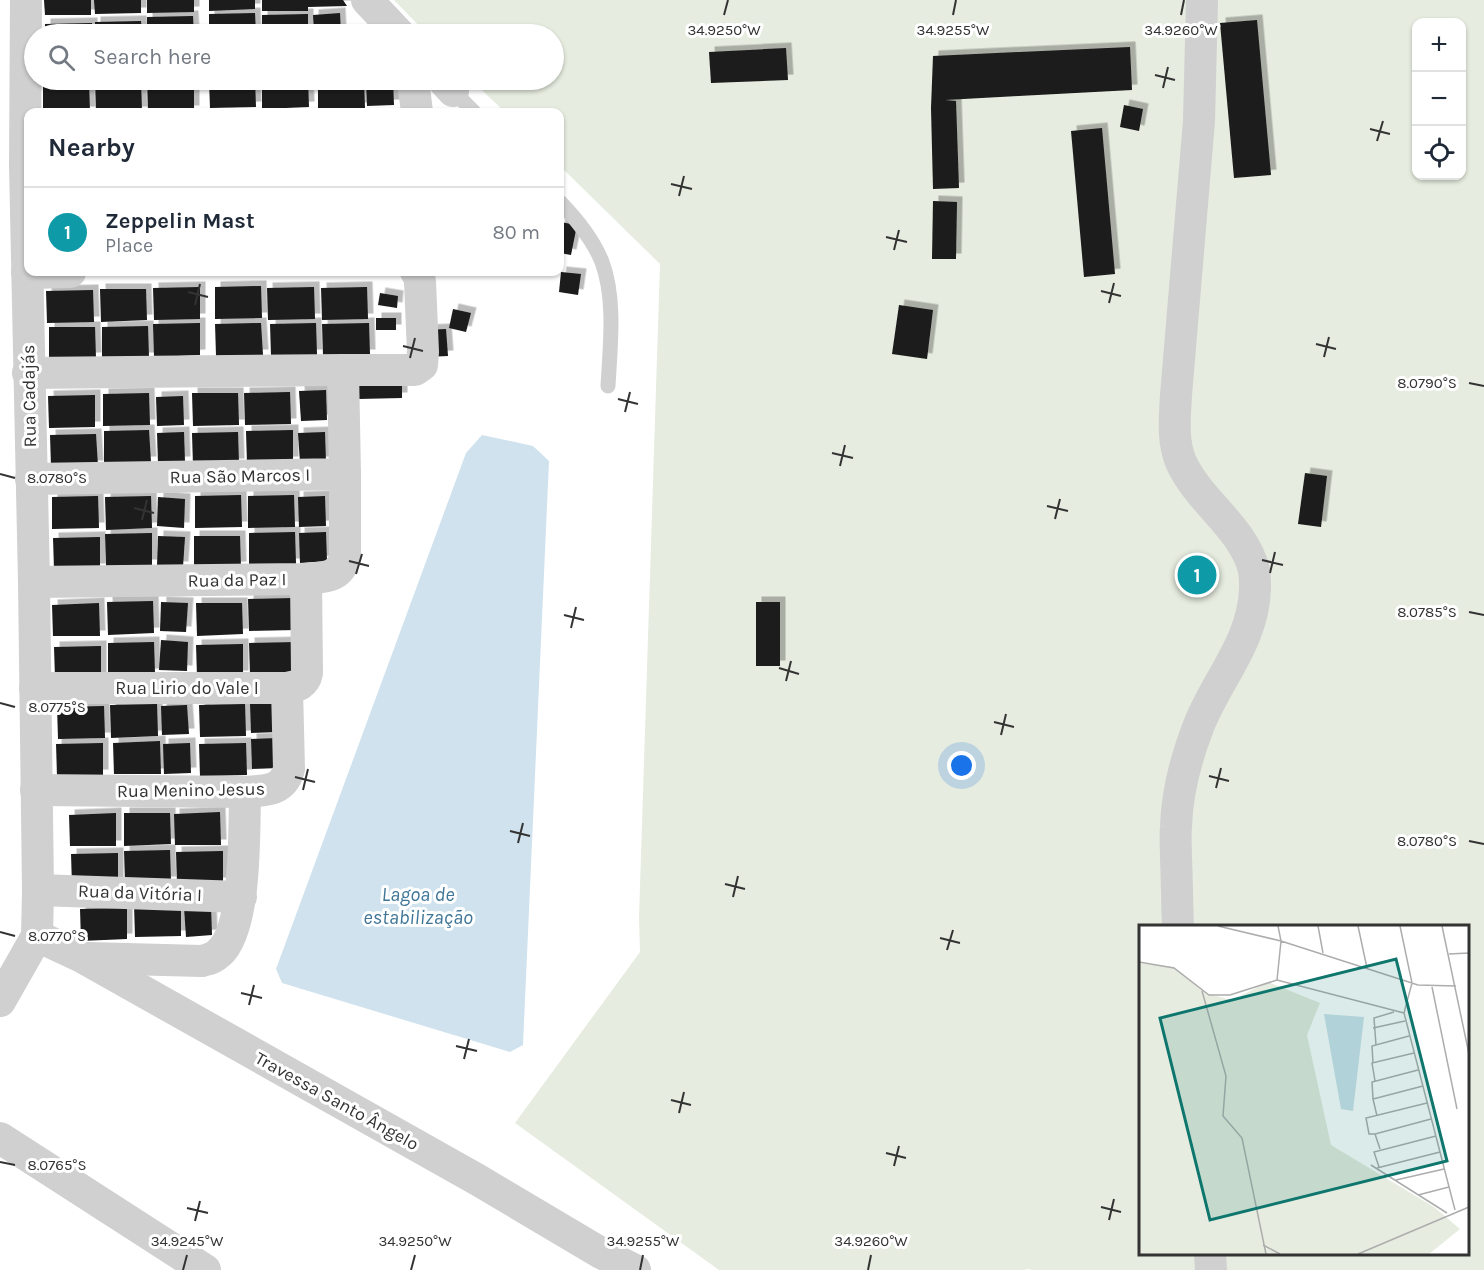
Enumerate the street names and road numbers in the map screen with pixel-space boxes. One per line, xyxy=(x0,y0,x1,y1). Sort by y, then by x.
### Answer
street label: Rua Cadajás xyxy=(17,344,41,448)
street label: Rua São Marcos I xyxy=(170,464,310,488)
street label: Rua da Paz I xyxy=(187,568,287,592)
street label: Rua Lirio do Vale I xyxy=(115,677,259,699)
street label: Rua Menino Jesus xyxy=(117,778,265,802)
street label: Rua da Vitória I xyxy=(78,880,202,906)
street label: Travessa Santo Ângelo xyxy=(251,1047,423,1155)

